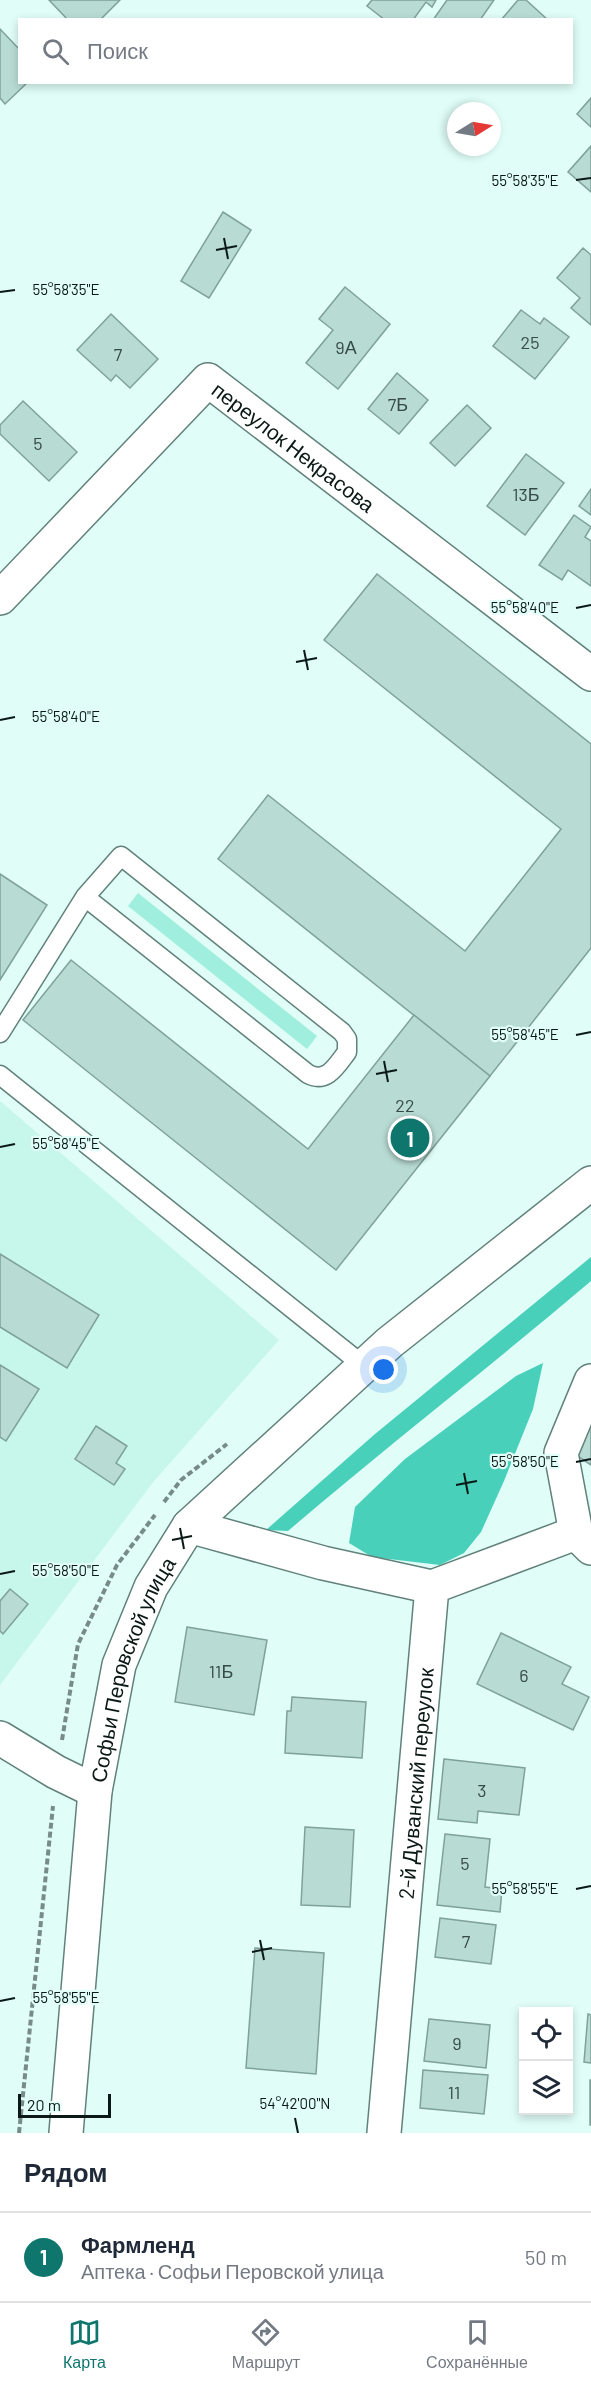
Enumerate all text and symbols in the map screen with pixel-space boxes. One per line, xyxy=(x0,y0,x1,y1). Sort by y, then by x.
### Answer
search box xyxy=(18,18,573,84)
icon: search xyxy=(39,35,72,68)
text: Поиск xyxy=(87,37,148,63)
north arrow xyxy=(447,102,501,156)
text: 55°58'35"E xyxy=(491,171,559,189)
text: 55°58'35"E xyxy=(32,280,100,298)
house number: 25 xyxy=(521,331,539,353)
house number: 9А xyxy=(335,336,357,358)
house number: 7 xyxy=(114,343,123,365)
street label: переулок Некрасова xyxy=(208,376,381,517)
house number: 7Б xyxy=(388,393,408,415)
house number: 5 xyxy=(33,432,43,454)
house number: 13Б xyxy=(512,483,540,505)
text: 55°58'40"E xyxy=(491,598,559,616)
text: 55°58'40"E xyxy=(32,707,100,725)
text: 55°58'45"E xyxy=(491,1025,559,1043)
house number: 22 xyxy=(395,1094,415,1116)
pin: 1 xyxy=(390,1116,430,1160)
text: 55°58'45"E xyxy=(32,1134,100,1152)
your location xyxy=(369,1355,398,1384)
text: 55°58'50"E xyxy=(491,1452,559,1470)
street label: Софьи Перовской улица xyxy=(84,1551,180,1784)
text: 55°58'50"E xyxy=(32,1561,100,1579)
house number: 11Б xyxy=(209,1660,233,1682)
house number: 6 xyxy=(519,1664,529,1686)
street label: 2-й Дуванский переулок xyxy=(392,1666,437,1900)
house number: 3 xyxy=(477,1779,487,1801)
house number: 5 xyxy=(460,1852,470,1874)
text: 55°58'55"E xyxy=(491,1879,559,1897)
house number: 7 xyxy=(462,1930,471,1952)
text: 55°58'55"E xyxy=(32,1988,100,2006)
map controls xyxy=(519,2007,573,2115)
button: locate xyxy=(519,2007,573,2061)
house number: 9 xyxy=(452,2032,462,2054)
button: layers xyxy=(519,2061,573,2115)
house number: 11 xyxy=(448,2081,460,2103)
scale bar xyxy=(18,2091,111,2118)
text: 54°42'00"N xyxy=(259,2094,331,2112)
text: 20 m xyxy=(27,2095,61,2114)
text: Рядом xyxy=(24,2156,107,2187)
text: Фармленд xyxy=(81,2231,195,2257)
text: 1 xyxy=(40,2245,47,2269)
text: 50 m xyxy=(525,2245,567,2269)
text: Аптека · Софьи Перовской улица xyxy=(81,2259,384,2283)
tab: Карта xyxy=(63,2316,106,2372)
tab: Маршрут xyxy=(232,2316,300,2372)
tab: Сохранённые xyxy=(426,2316,528,2372)

